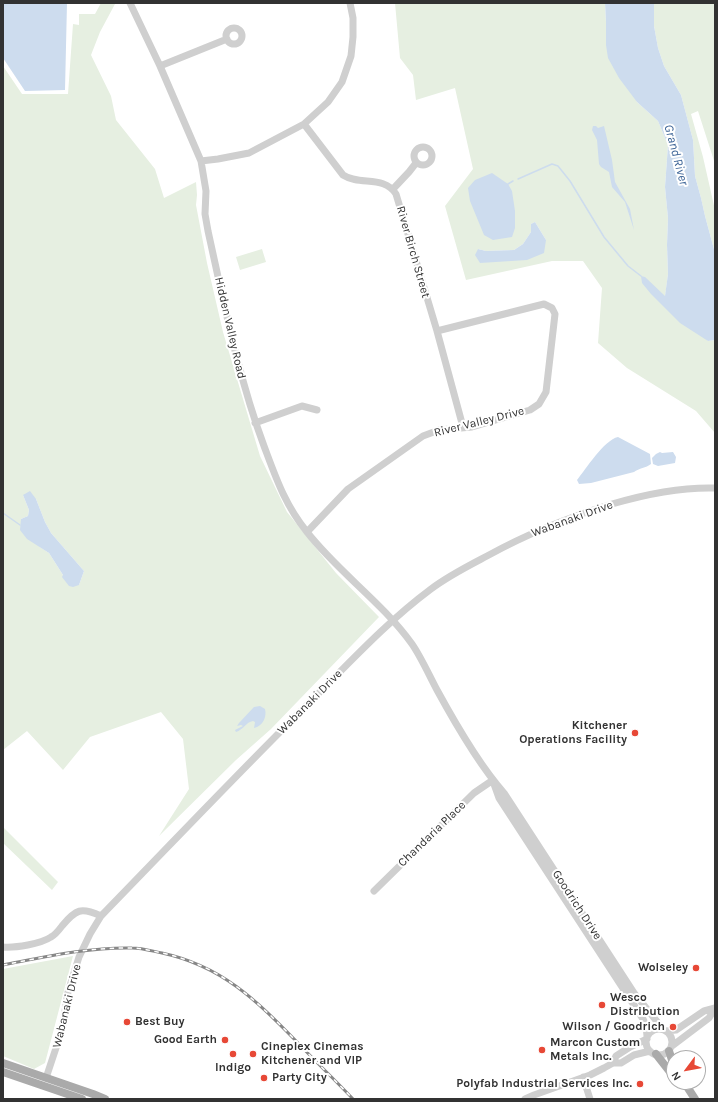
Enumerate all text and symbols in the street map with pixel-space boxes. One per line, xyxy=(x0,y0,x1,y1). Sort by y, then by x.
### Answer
water label: Grand River xyxy=(660,123,692,187)
street label: River Birch Street xyxy=(393,204,433,300)
street label: Hidden Valley Road xyxy=(211,276,249,380)
street label: River Valley Drive xyxy=(432,404,526,440)
street label: Wabanaki Drive xyxy=(529,498,615,540)
street label: Wabanaki Drive xyxy=(275,667,345,737)
place label: Kitchener Operations Facility xyxy=(519,719,627,747)
marker: Kitchener Operations Facility xyxy=(630,728,640,738)
street label: Chandaria Place xyxy=(395,798,469,870)
street label: Goodrich Drive xyxy=(549,867,605,943)
place label: Wolseley xyxy=(638,961,688,975)
street label: Wabanaki Drive xyxy=(50,963,84,1049)
marker: Wolseley xyxy=(691,963,701,973)
place label: Wesco Distribution xyxy=(610,991,680,1019)
marker: Wesco Distribution xyxy=(597,1000,607,1010)
place label: Best Buy xyxy=(135,1015,185,1029)
marker: Best Buy xyxy=(122,1017,132,1027)
place label: Wilson / Goodrich xyxy=(562,1020,665,1034)
marker: Wilson / Goodrich xyxy=(668,1022,678,1032)
place label: Good Earth xyxy=(154,1033,217,1047)
marker: Good Earth xyxy=(220,1035,230,1045)
place label: Marcon Custom Metals Inc. xyxy=(550,1036,640,1064)
place label: Cineplex Cinemas Kitchener and VIP xyxy=(261,1040,363,1068)
marker: Marcon Custom Metals Inc. xyxy=(537,1045,547,1055)
marker: Indigo xyxy=(228,1049,238,1059)
marker: Cineplex Cinemas Kitchener and VIP xyxy=(248,1049,258,1059)
north arrow xyxy=(666,1050,706,1090)
place label: Indigo xyxy=(215,1061,251,1075)
text: N xyxy=(669,1069,684,1083)
place label: Party City xyxy=(272,1071,327,1085)
marker: Party City xyxy=(259,1073,269,1083)
place label: Polyfab Industrial Services Inc. xyxy=(456,1077,632,1091)
marker: Polyfab Industrial Services Inc. xyxy=(635,1079,645,1089)

